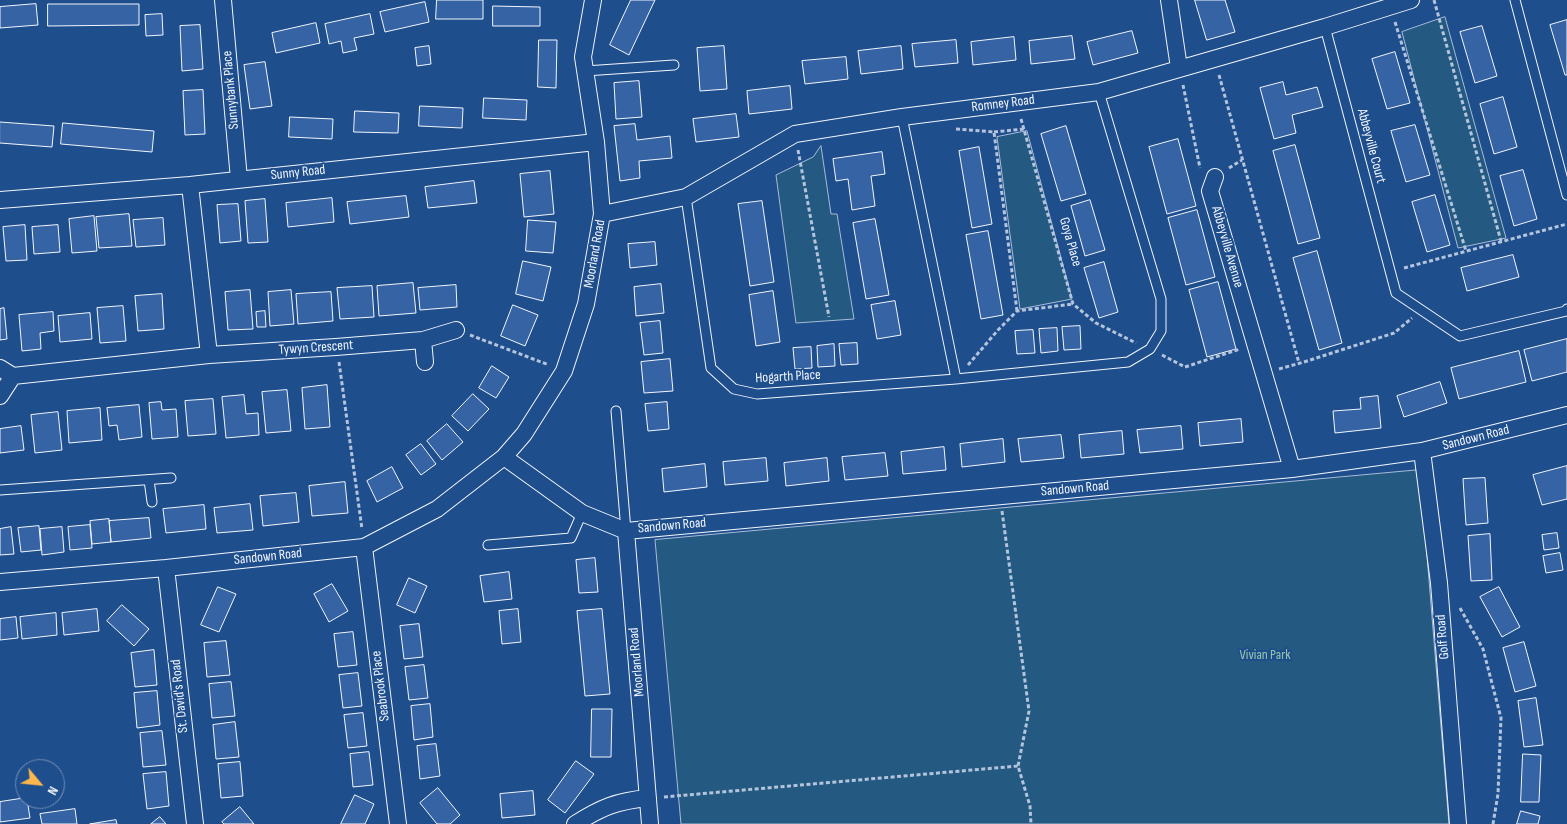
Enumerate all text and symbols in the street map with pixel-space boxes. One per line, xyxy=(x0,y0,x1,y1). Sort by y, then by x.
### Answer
street label: Sunnybank Place xyxy=(219,50,243,130)
street label: Romney Road xyxy=(970,92,1036,116)
street label: Abbeyville Court xyxy=(1353,107,1389,185)
street label: Sunny Road xyxy=(270,162,326,184)
street label: Abbeyville Avenue xyxy=(1207,204,1247,290)
street label: Goya Place xyxy=(1055,215,1085,269)
street label: Moorland Road xyxy=(581,218,609,290)
street label: Tywyn Crescent xyxy=(278,337,354,359)
street label: Hogarth Place xyxy=(755,367,821,387)
street label: Sandown Road xyxy=(1441,422,1511,454)
street label: Sandown Road xyxy=(1040,478,1110,500)
street label: Sandown Road xyxy=(637,515,707,537)
street label: Sandown Road xyxy=(233,545,303,569)
street label: Golf Road xyxy=(1433,614,1453,660)
street label: Moorland Road xyxy=(626,627,648,697)
park label: Vivian Park xyxy=(1239,647,1291,663)
street label: Seabrook Place xyxy=(368,650,394,722)
street label: St. David's Road xyxy=(168,658,192,734)
north arrow xyxy=(15,759,65,809)
text: N xyxy=(44,784,62,798)

